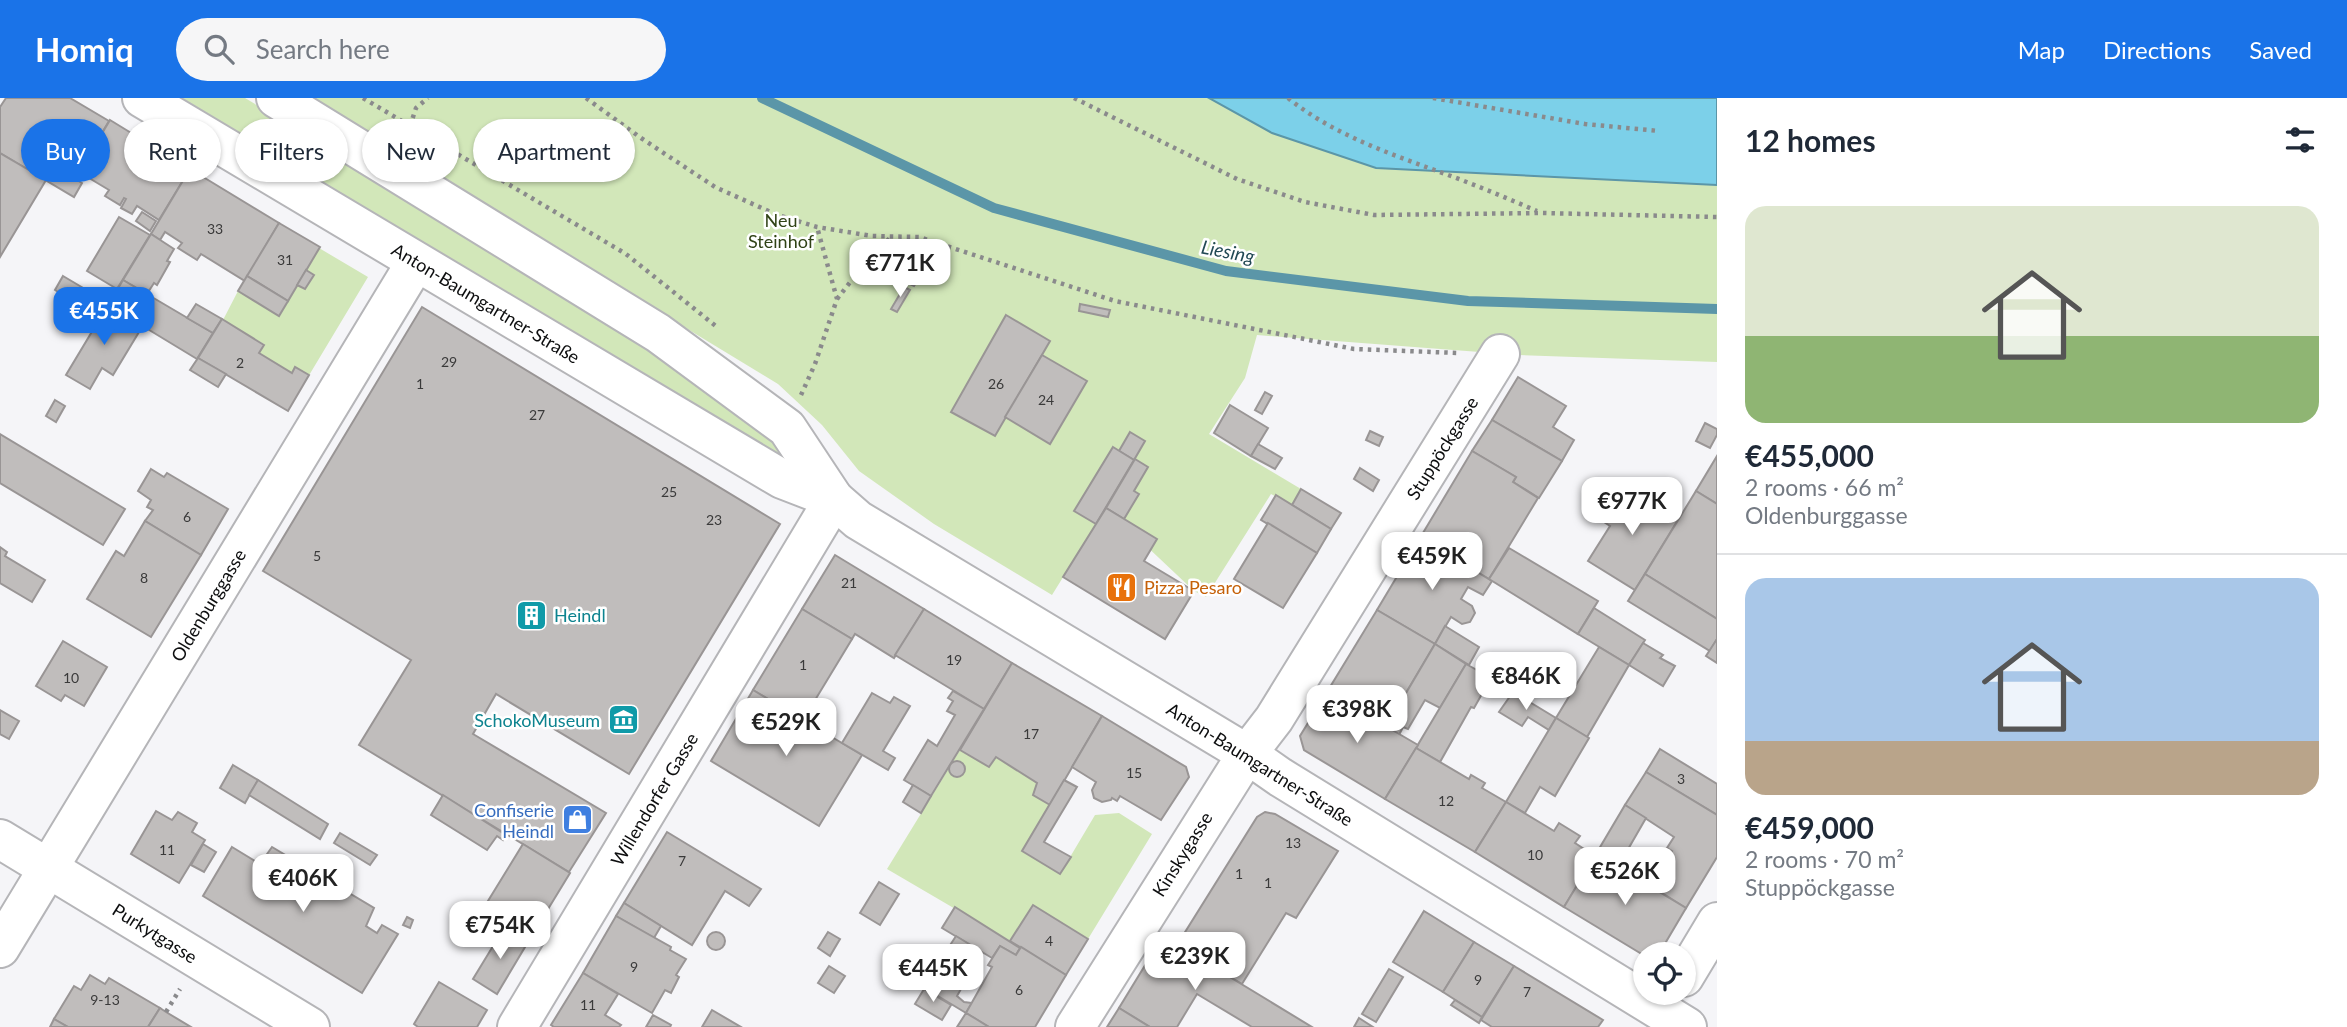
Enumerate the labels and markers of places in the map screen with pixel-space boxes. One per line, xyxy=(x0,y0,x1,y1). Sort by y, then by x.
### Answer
pin: €771K xyxy=(851,240,949,299)
pin: €455K xyxy=(55,288,153,347)
pin: €977K xyxy=(1583,478,1681,537)
pin: €459K xyxy=(1383,532,1481,592)
restaurant icon: Pizza Pesaro xyxy=(1104,570,1138,604)
place label: Pizza Pesaro xyxy=(1144,576,1242,598)
building icon: Heindl xyxy=(514,598,548,632)
place label: Heindl xyxy=(554,604,606,626)
pin: €846K xyxy=(1477,652,1575,712)
pin: €398K xyxy=(1308,686,1406,745)
pin: €529K xyxy=(737,698,835,758)
museum icon: SchokoMuseum xyxy=(606,703,640,737)
place label: SchokoMuseum xyxy=(474,709,600,731)
place label: Confiserie Heindl xyxy=(474,799,554,842)
shop icon: Confiserie Heindl xyxy=(560,803,594,837)
pin: €526K xyxy=(1576,848,1674,907)
pin: €406K xyxy=(254,854,352,914)
pin: €754K xyxy=(451,902,549,961)
pin: €239K xyxy=(1146,932,1244,992)
pin: €445K xyxy=(884,944,982,1004)

